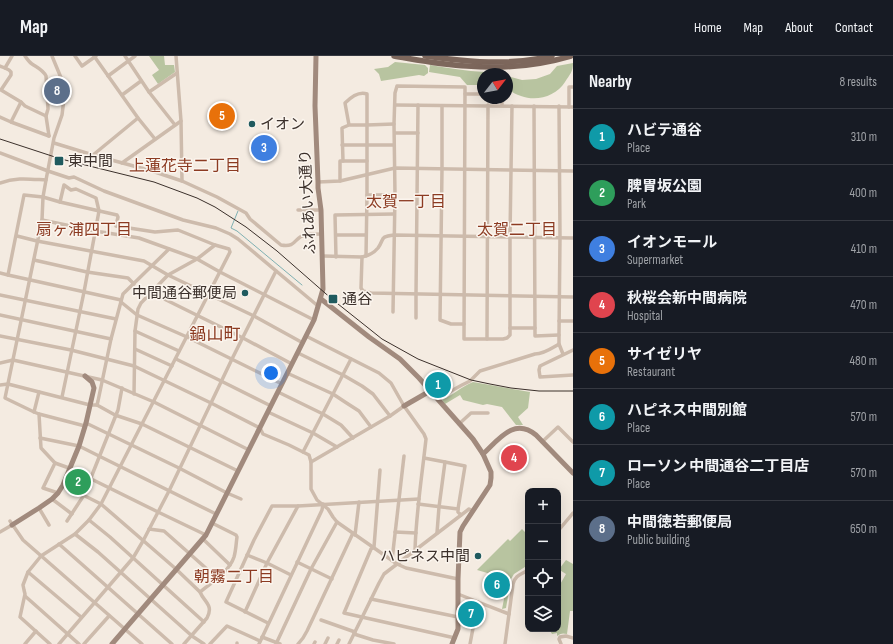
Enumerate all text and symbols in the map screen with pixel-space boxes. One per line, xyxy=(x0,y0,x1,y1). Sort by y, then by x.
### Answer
text: Map xyxy=(20,16,48,39)
text: Home xyxy=(694,19,722,36)
text: Map xyxy=(744,19,763,36)
text: About xyxy=(785,19,813,36)
text: Contact xyxy=(835,19,873,36)
north arrow xyxy=(477,68,513,104)
text: Nearby xyxy=(589,72,632,92)
text: 8 results xyxy=(839,74,877,90)
pin: 8 xyxy=(44,76,70,106)
pin: 5 xyxy=(209,101,235,131)
place label: イオン xyxy=(260,115,305,134)
marker: イオン xyxy=(247,119,257,129)
text: ハビテ通谷 xyxy=(627,121,702,140)
text: 1 xyxy=(599,129,605,145)
text: 310 m xyxy=(851,129,877,145)
pin: 3 xyxy=(251,133,277,163)
text: Place xyxy=(627,140,650,156)
street label: ふれあい大通り xyxy=(296,149,320,255)
place label: 東中間 xyxy=(68,152,113,171)
marker: 東中間 xyxy=(53,155,65,167)
district label: 上蓮花寺二丁目 xyxy=(129,157,241,176)
text: 脾胃坂公園 xyxy=(627,177,702,196)
text: 2 xyxy=(599,185,605,201)
text: 400 m xyxy=(850,185,877,201)
district label: 太賀一丁目 xyxy=(366,193,446,212)
text: Park xyxy=(627,196,646,212)
district label: 扇ヶ浦四丁目 xyxy=(36,221,132,240)
district label: 太賀二丁目 xyxy=(477,221,557,240)
text: イオンモール xyxy=(627,233,717,252)
text: 3 xyxy=(599,241,605,257)
text: 410 m xyxy=(851,241,877,257)
text: Supermarket xyxy=(627,252,683,268)
place label: 中間通谷郵便局 xyxy=(132,284,237,303)
marker: 中間通谷郵便局 xyxy=(240,288,250,298)
text: 秋桜会新中間病院 xyxy=(627,289,747,308)
place label: 通谷 xyxy=(342,290,372,309)
marker: 通谷 xyxy=(327,293,339,305)
text: 4 xyxy=(599,297,605,313)
text: 470 m xyxy=(850,297,877,313)
text: Hospital xyxy=(627,308,663,324)
district label: 鍋山町 xyxy=(190,325,241,345)
text: サイゼリヤ xyxy=(627,345,702,364)
text: 5 xyxy=(599,353,605,369)
text: 480 m xyxy=(850,353,877,369)
your location xyxy=(261,363,281,383)
text: Restaurant xyxy=(627,364,675,380)
pin: 1 xyxy=(425,370,451,400)
text: ハピネス中間別館 xyxy=(627,401,747,420)
text: 6 xyxy=(599,409,605,425)
text: 570 m xyxy=(850,409,877,425)
text: Place xyxy=(627,420,650,436)
pin: 4 xyxy=(501,443,527,473)
text: ローソン 中間通谷二丁目店 xyxy=(627,457,809,476)
text: 7 xyxy=(599,465,605,481)
text: 570 m xyxy=(850,465,877,481)
pin: 2 xyxy=(65,467,91,497)
text: Place xyxy=(627,476,650,492)
map controls xyxy=(525,488,561,632)
button: + xyxy=(525,488,561,524)
text: 中間徳若郵便局 xyxy=(627,513,732,532)
text: 8 xyxy=(599,521,605,537)
text: 650 m xyxy=(850,521,877,537)
button: − xyxy=(525,524,561,560)
text: Public building xyxy=(627,532,690,548)
place label: ハピネス中間 xyxy=(380,547,470,566)
marker: ハピネス中間 xyxy=(473,551,483,561)
button: locate xyxy=(525,560,561,596)
district label: 朝霧二丁目 xyxy=(194,568,274,587)
pin: 6 xyxy=(484,570,510,600)
button: layers xyxy=(525,596,561,632)
pin: 7 xyxy=(458,599,484,629)

